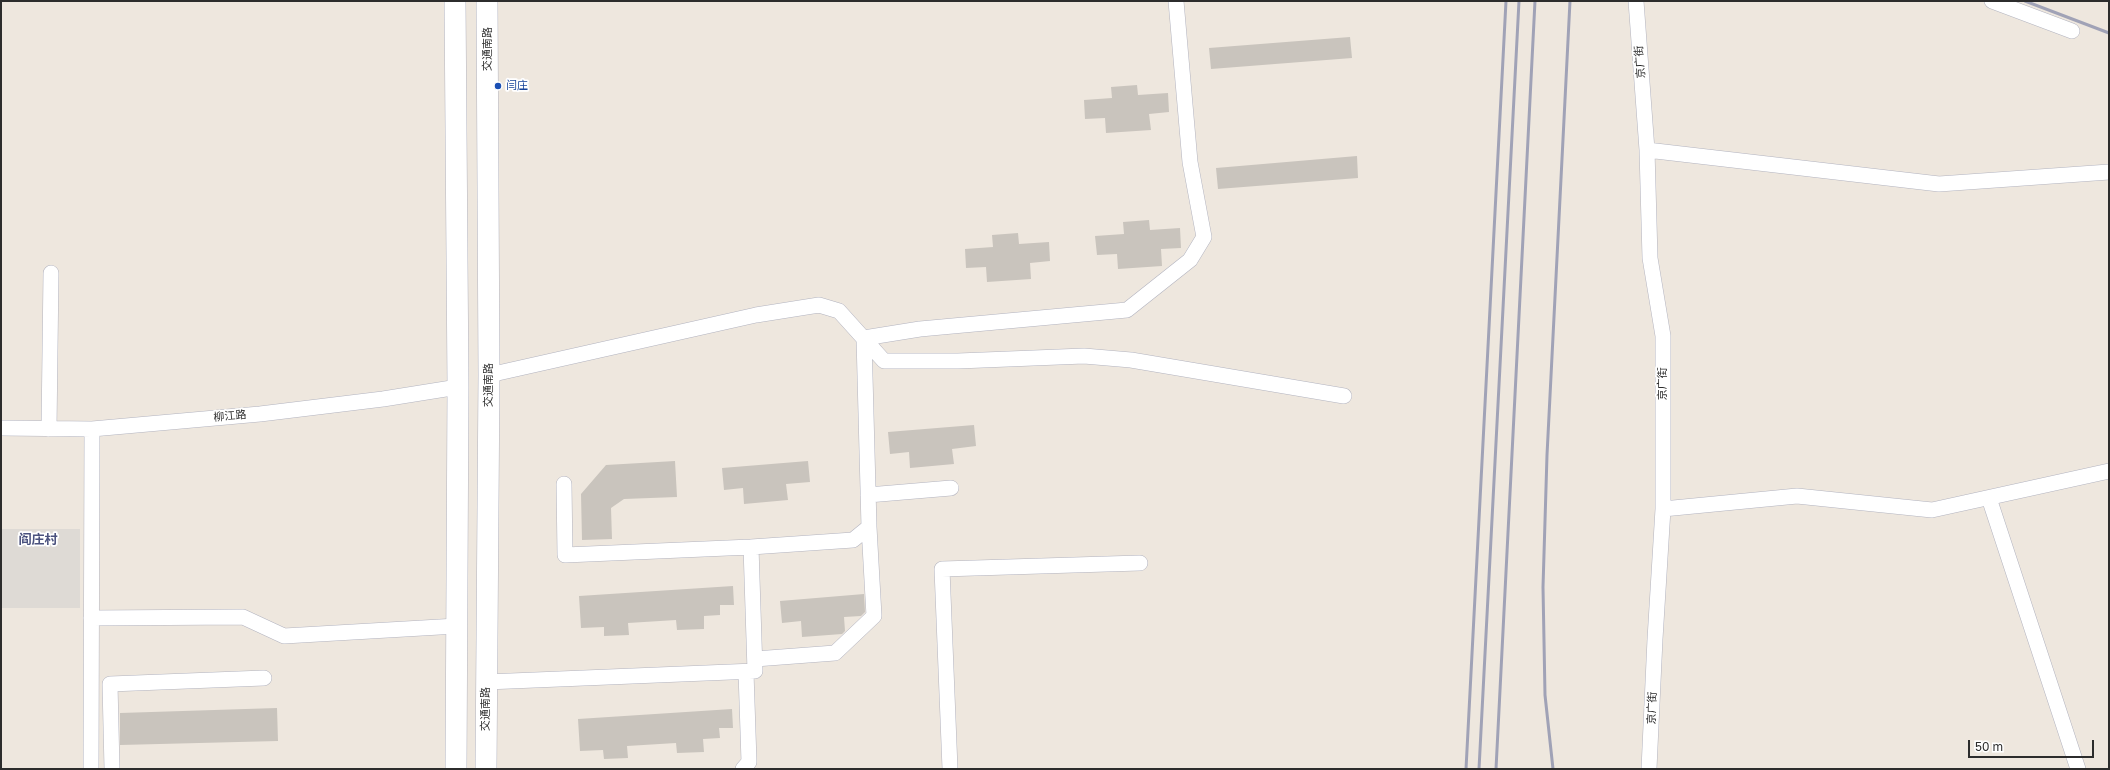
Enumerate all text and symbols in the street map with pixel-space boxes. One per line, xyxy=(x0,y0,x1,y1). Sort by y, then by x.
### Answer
street label: 交通南路 xyxy=(481,27,495,71)
street label: 京广街 xyxy=(1632,45,1648,79)
place label: 闫庄 xyxy=(506,79,528,93)
marker: 闫庄 xyxy=(493,81,503,91)
street label: 交通南路 xyxy=(482,363,496,407)
street label: 京广街 xyxy=(1656,368,1670,400)
street label: 柳江路 xyxy=(213,408,247,424)
district label: 阎庄村 xyxy=(19,532,57,548)
street label: 交通南路 xyxy=(479,687,493,731)
street label: 京广街 xyxy=(1645,691,1659,725)
scale bar xyxy=(1970,732,2096,758)
text: 50 m xyxy=(1975,739,2003,754)

